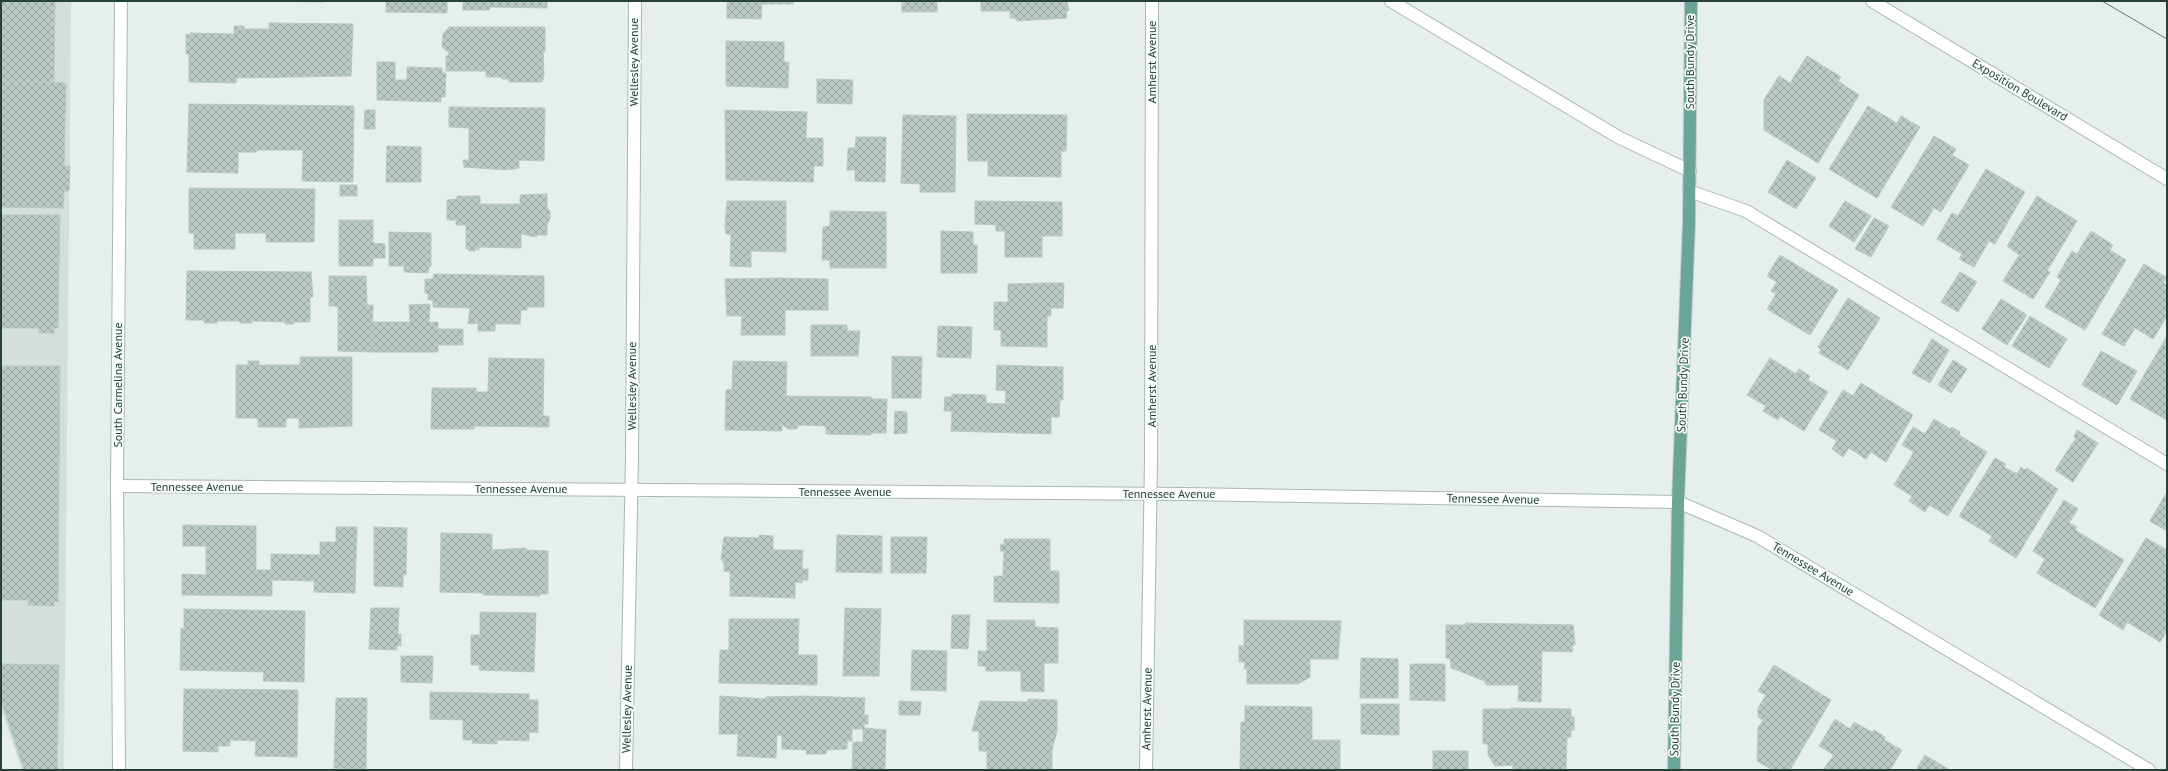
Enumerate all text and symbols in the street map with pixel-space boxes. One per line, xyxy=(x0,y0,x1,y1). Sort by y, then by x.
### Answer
street label: South Bundy Drive xyxy=(1682,15,1697,109)
street label: Wellesley Avenue xyxy=(626,18,641,106)
street label: Amherst Avenue xyxy=(1144,21,1159,103)
street label: Exposition Boulevard xyxy=(1970,55,2071,124)
street label: South Carmelina Avenue xyxy=(110,322,125,448)
street label: South Bundy Drive xyxy=(1673,337,1692,433)
street label: Wellesley Avenue xyxy=(624,342,639,430)
street label: Amherst Avenue xyxy=(1144,345,1159,427)
street label: Tennessee Avenue xyxy=(151,479,243,494)
street label: Tennessee Avenue xyxy=(475,481,567,496)
street label: Tennessee Avenue xyxy=(799,484,891,499)
street label: Tennessee Avenue xyxy=(1123,486,1215,501)
street label: Tennessee Avenue xyxy=(1446,490,1540,507)
street label: Tennessee Avenue xyxy=(1770,538,1857,599)
street label: South Bundy Drive xyxy=(1666,661,1683,757)
street label: Wellesley Avenue xyxy=(618,665,635,753)
street label: Amherst Avenue xyxy=(1138,667,1155,751)

